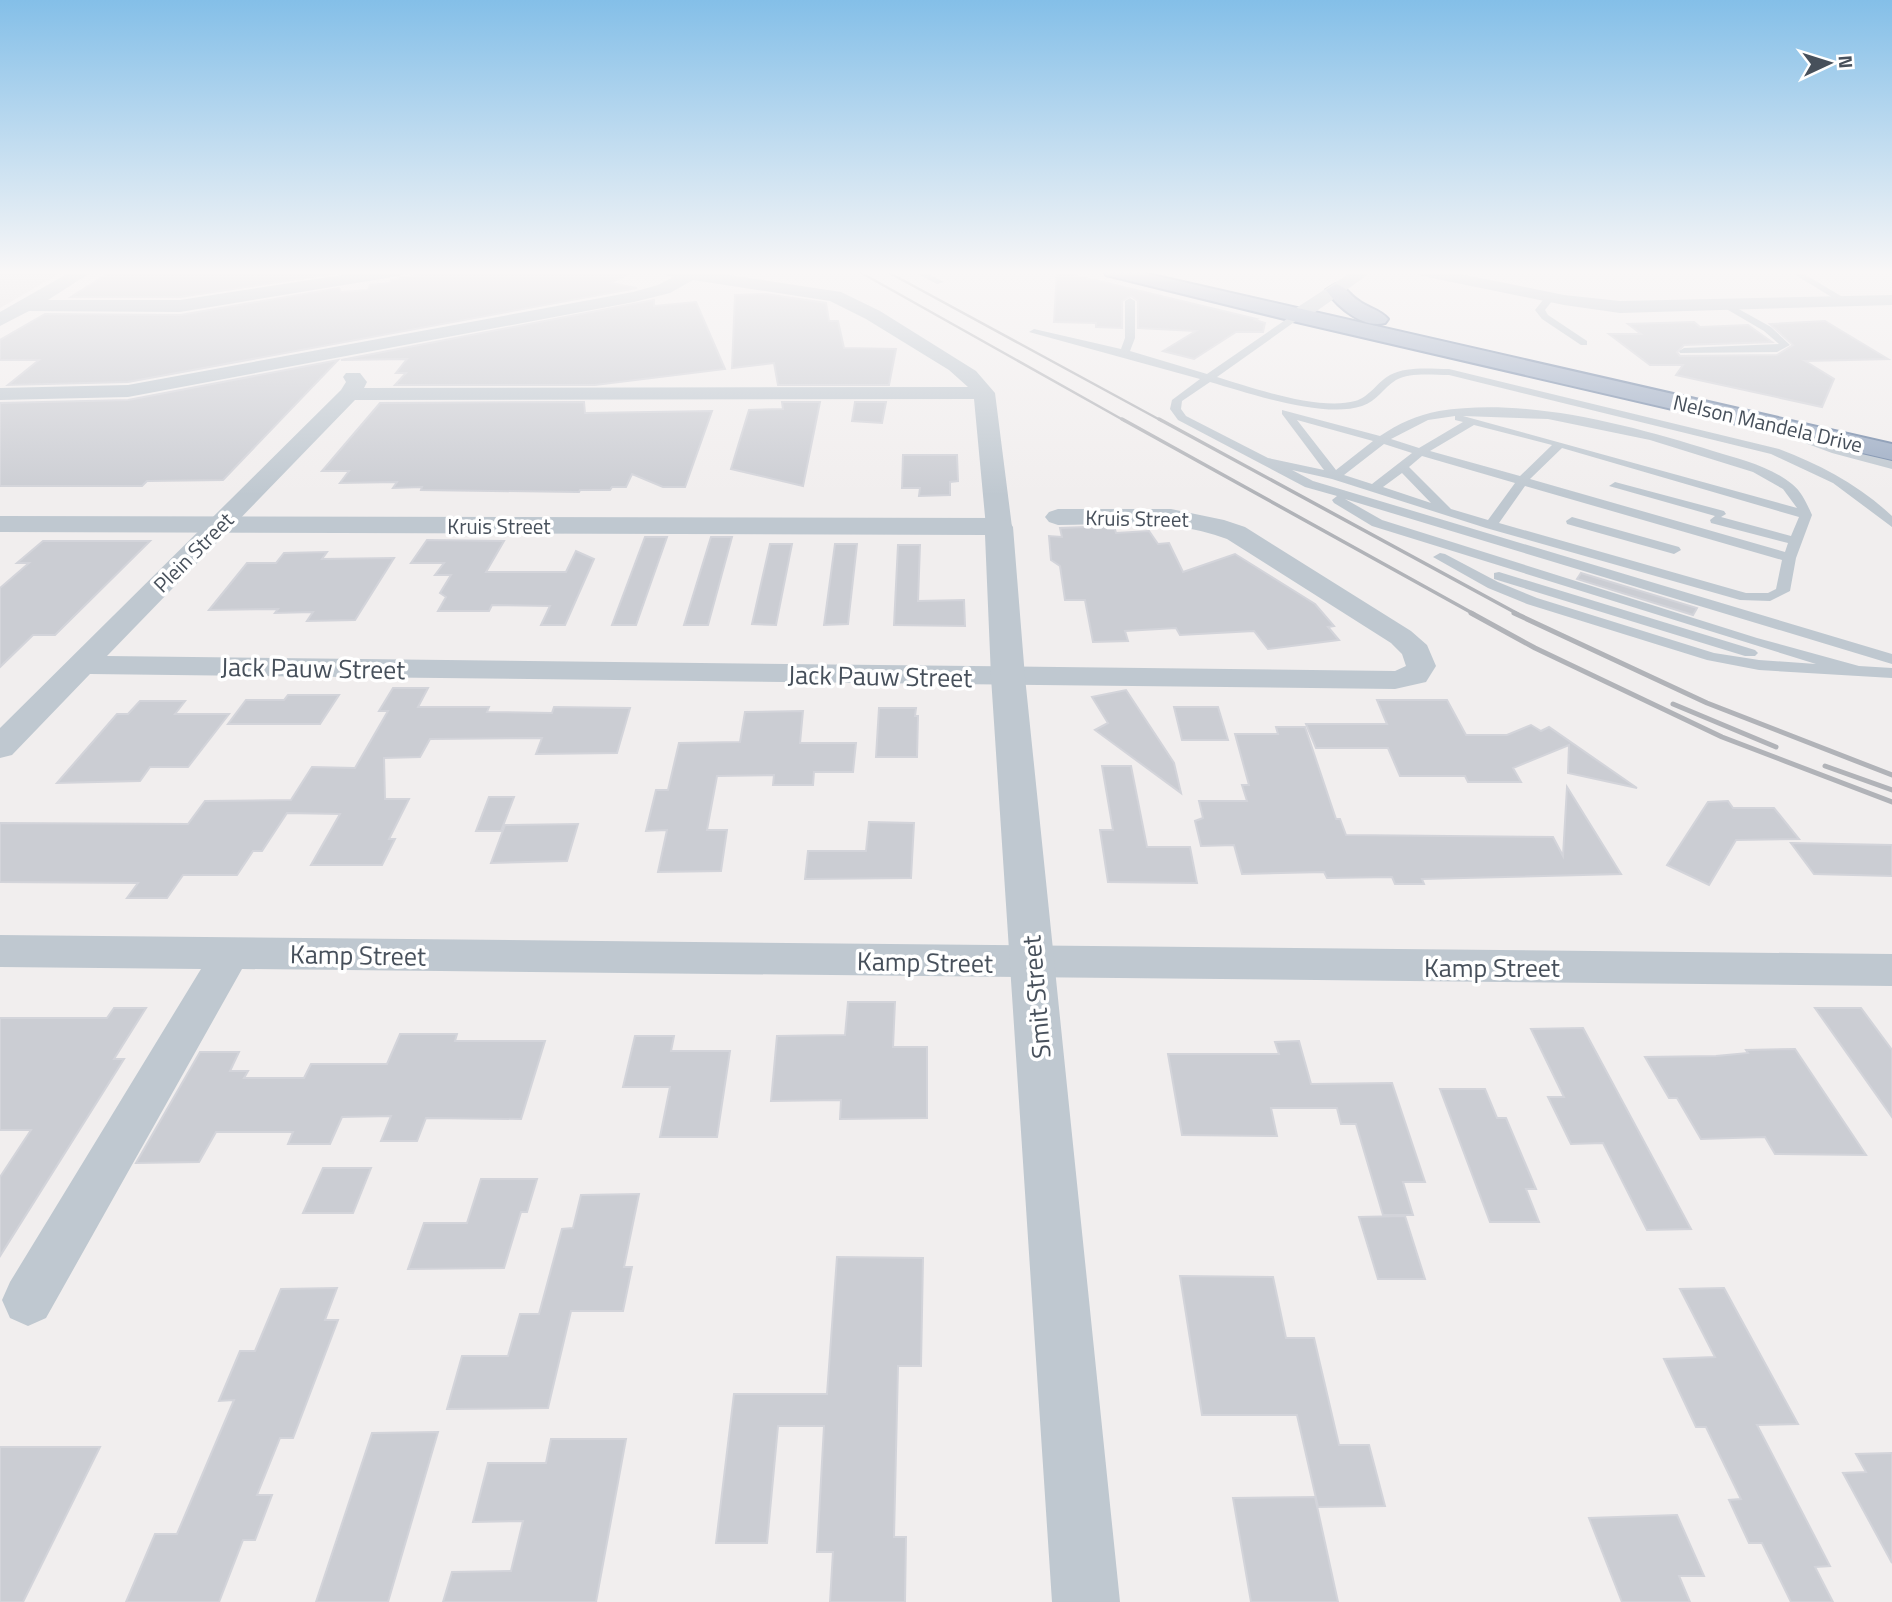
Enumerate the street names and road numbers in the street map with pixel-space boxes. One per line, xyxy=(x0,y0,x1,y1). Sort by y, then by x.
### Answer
street label: Nelson Mandela Drive xyxy=(1670,386,1866,460)
street label: Kruis Street xyxy=(1085,501,1190,535)
street label: Plein Street xyxy=(145,504,241,600)
street label: Kruis Street xyxy=(447,510,551,542)
street label: Jack Pauw Street xyxy=(220,647,406,689)
street label: Jack Pauw Street xyxy=(787,655,973,697)
street label: Kamp Street xyxy=(290,934,426,976)
street label: Smit Street xyxy=(1011,934,1061,1060)
street label: Kamp Street xyxy=(857,941,993,983)
street label: Kamp Street xyxy=(1424,948,1560,987)

